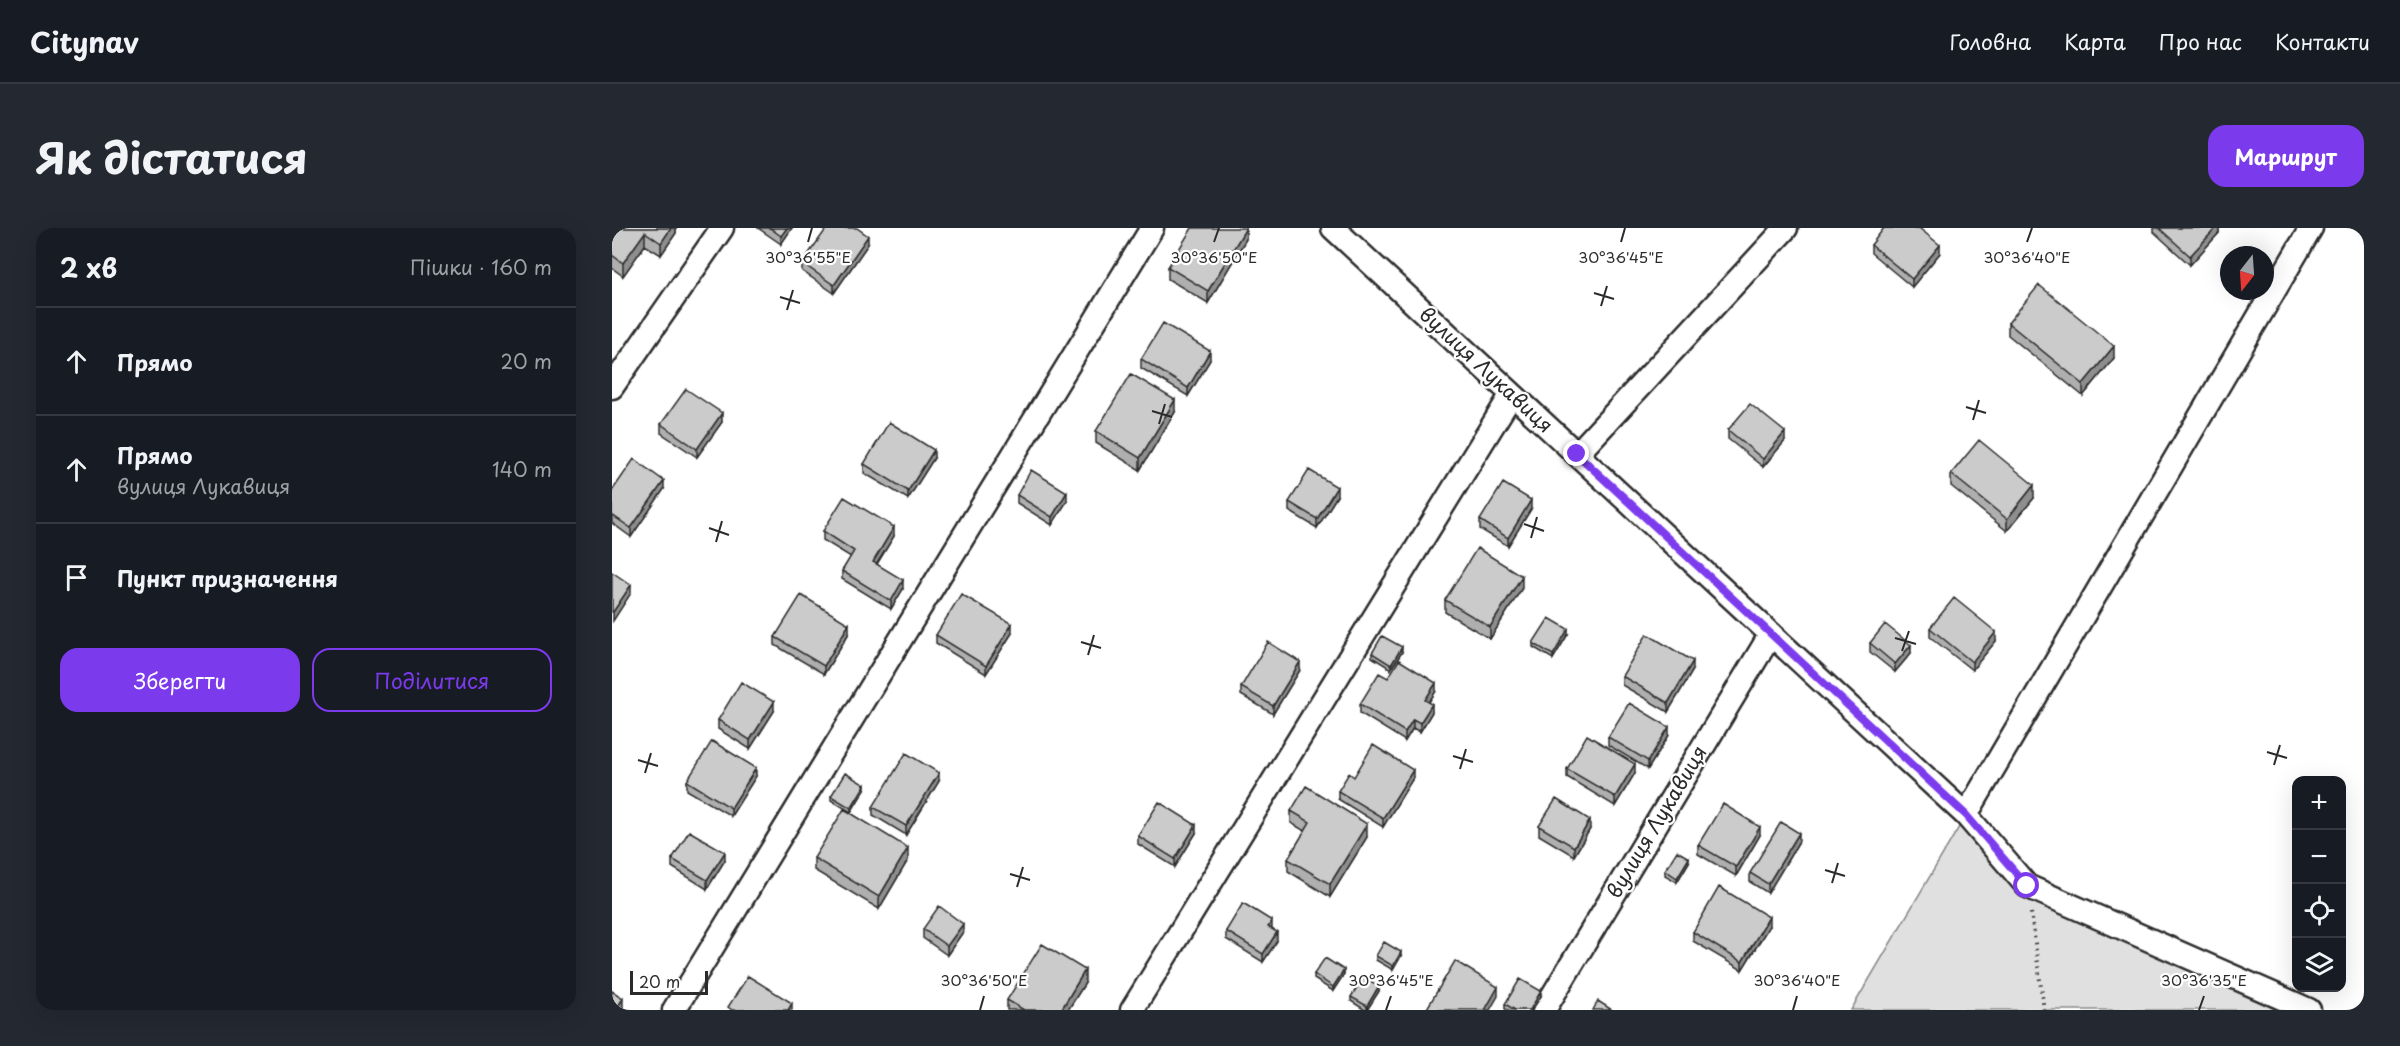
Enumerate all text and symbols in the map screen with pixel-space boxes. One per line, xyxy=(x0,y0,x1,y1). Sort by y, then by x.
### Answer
text: Citynav xyxy=(30,20,139,63)
text: Головна xyxy=(1950,25,2031,57)
text: Карта xyxy=(2064,25,2126,57)
text: Про нас xyxy=(2159,25,2242,57)
text: Контакти xyxy=(2275,25,2370,57)
text: Як дістатися xyxy=(36,125,308,188)
button: Маршрут xyxy=(2208,125,2364,187)
text: 30°36'55"E xyxy=(765,245,851,268)
text: 30°36'50"E xyxy=(1171,245,1257,268)
text: 30°36'45"E xyxy=(1578,245,1664,268)
text: 30°36'40"E xyxy=(1983,245,2071,268)
north arrow xyxy=(2220,246,2274,300)
text: 2 хв xyxy=(60,248,117,287)
text: Пішки · 160 m xyxy=(410,252,552,282)
street label: вулиця Лукавиця xyxy=(1413,299,1560,439)
icon: ahead xyxy=(60,345,93,378)
text: Прямо xyxy=(117,345,192,378)
text: 20 m xyxy=(500,346,552,376)
text: Прямо xyxy=(117,438,192,471)
route end xyxy=(1563,440,1589,466)
icon: ahead xyxy=(60,453,93,486)
text: 140 m xyxy=(492,454,552,484)
text: вулиця Лукавиця xyxy=(117,471,290,501)
icon: arrive xyxy=(60,561,93,594)
text: Пункт призначення xyxy=(117,561,338,594)
button: Зберегти xyxy=(60,648,300,712)
button: Поділитися xyxy=(312,648,552,712)
street label: вулиця Лукавиця xyxy=(1599,739,1714,903)
map controls xyxy=(2292,776,2346,992)
button: + xyxy=(2292,776,2346,830)
button: − xyxy=(2292,830,2346,884)
route start xyxy=(2013,872,2039,898)
button: locate xyxy=(2292,884,2346,938)
button: layers xyxy=(2292,938,2346,992)
scale bar xyxy=(630,968,708,996)
text: 30°36'50"E xyxy=(941,968,1027,991)
text: 30°36'45"E xyxy=(1348,968,1434,991)
text: 30°36'40"E xyxy=(1753,968,1841,991)
text: 30°36'35"E xyxy=(2161,968,2247,991)
text: 20 m xyxy=(639,969,680,993)

